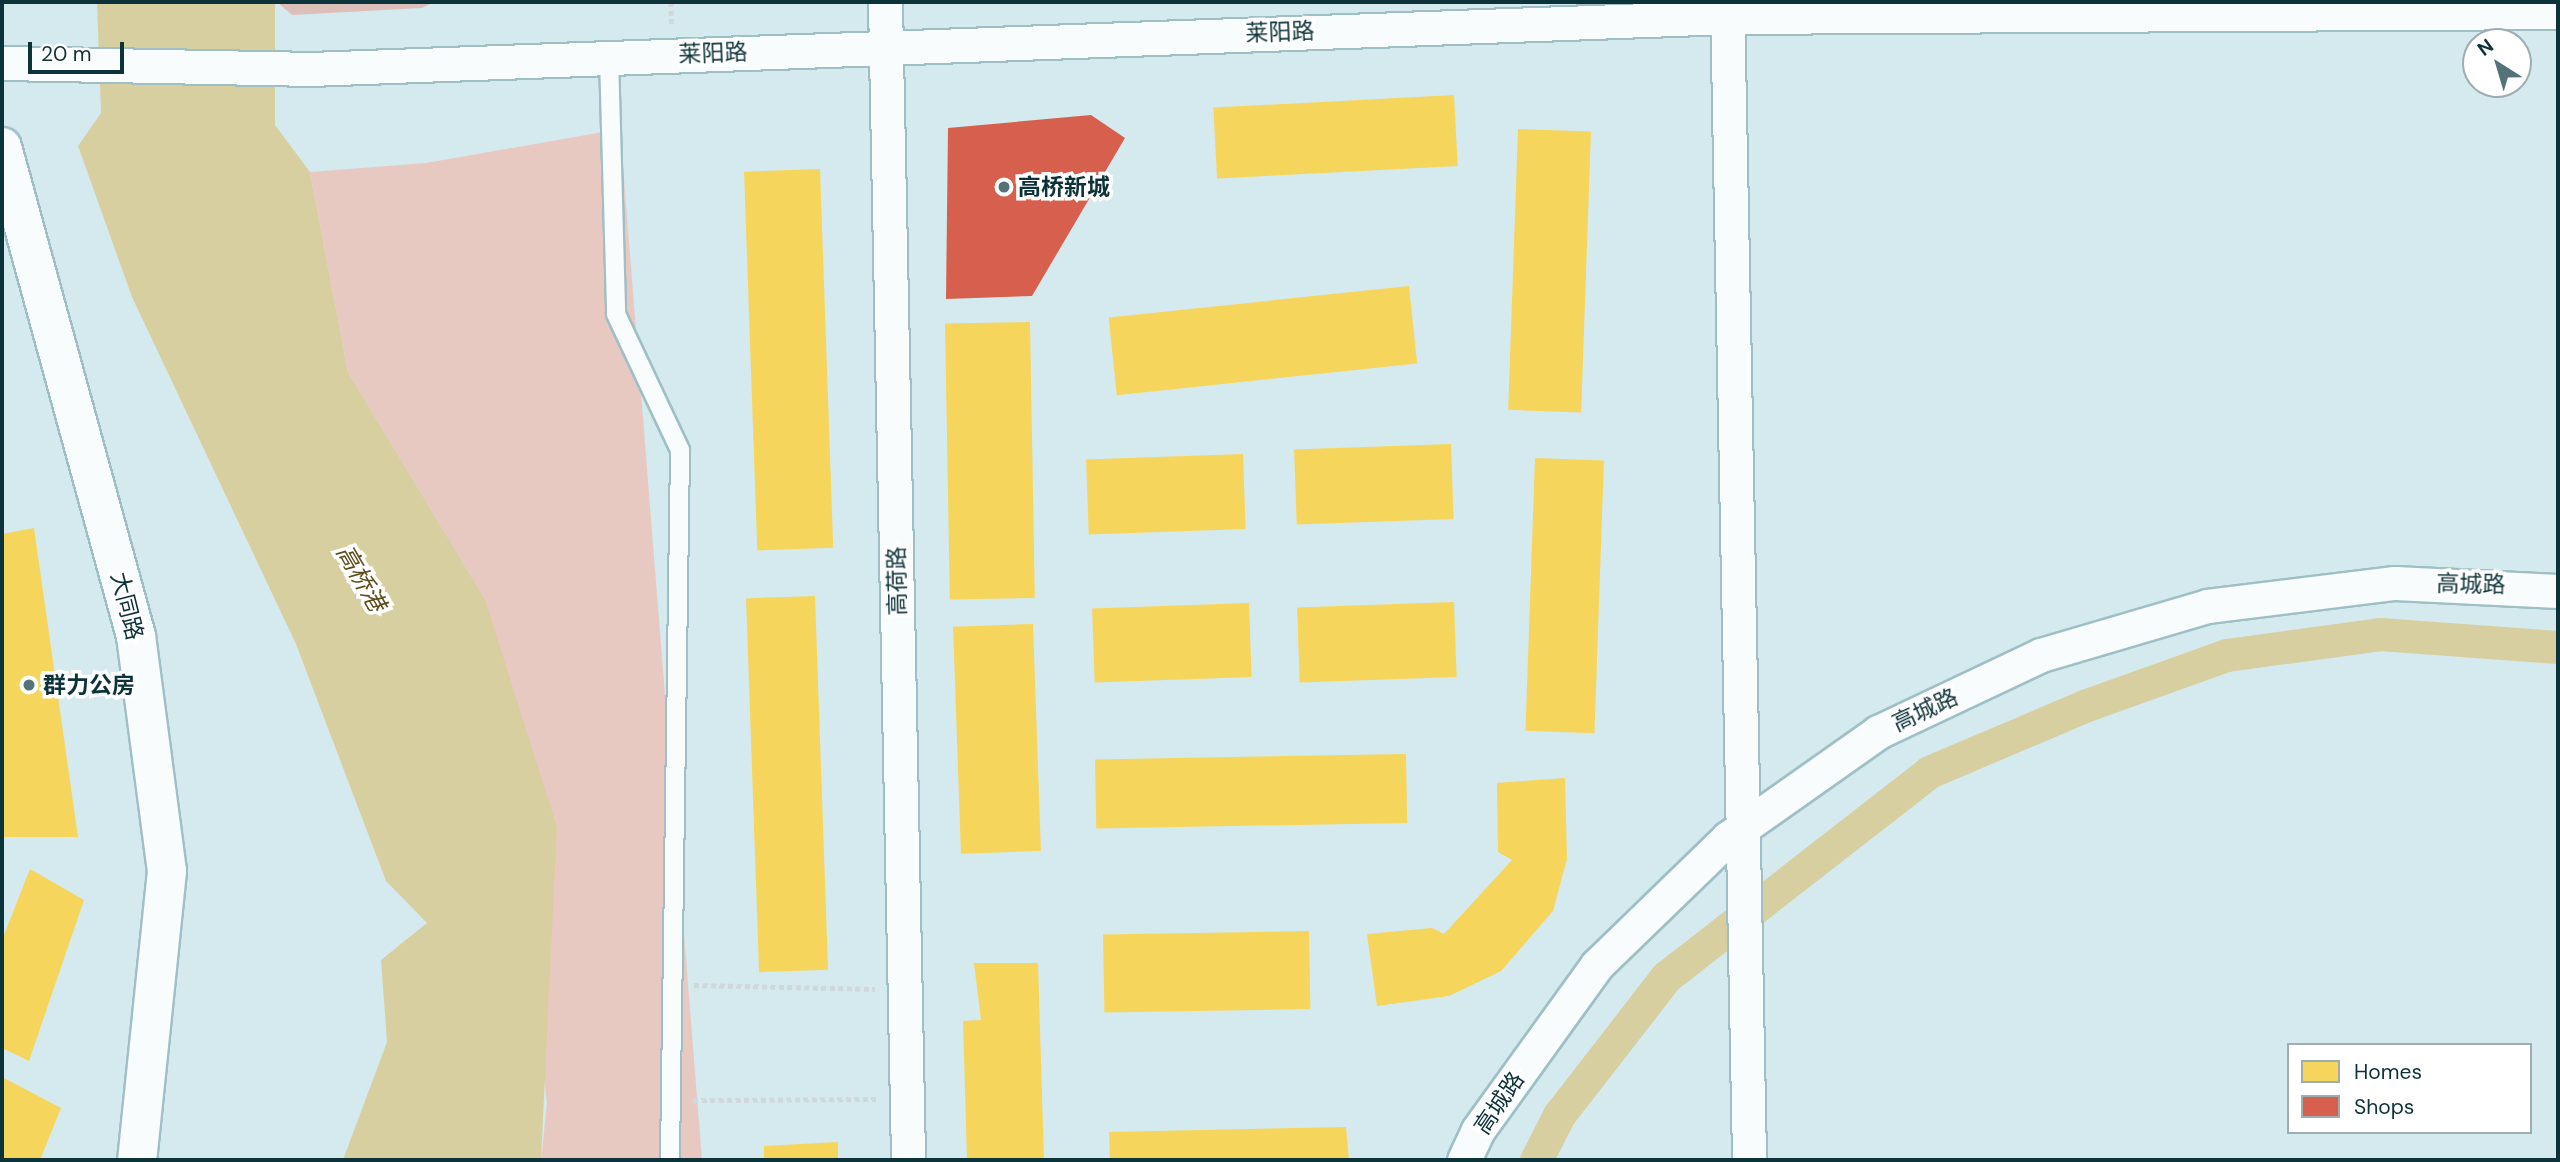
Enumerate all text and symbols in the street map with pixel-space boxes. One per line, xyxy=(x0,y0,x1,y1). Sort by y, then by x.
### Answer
street label: 莱阳路 xyxy=(1245,17,1315,47)
scale bar xyxy=(32,28,128,72)
north arrow xyxy=(2462,28,2532,98)
text: N xyxy=(2472,33,2498,62)
street label: 莱阳路 xyxy=(678,38,748,68)
text: 20 m xyxy=(41,40,92,68)
place label: 高桥新城 xyxy=(1018,173,1110,201)
marker: 高桥新城 xyxy=(996,179,1012,195)
water label: 高桥港 xyxy=(331,540,391,616)
street label: 高荷路 xyxy=(883,546,911,616)
street label: 大同路 xyxy=(105,569,149,643)
street label: 高城路 xyxy=(2436,570,2506,598)
place label: 群力公房 xyxy=(43,671,135,699)
marker: 群力公房 xyxy=(21,677,37,693)
street label: 高城路 xyxy=(1888,683,1962,737)
legend xyxy=(2287,1043,2532,1134)
text: Homes xyxy=(2354,1058,2422,1086)
street label: 高城路 xyxy=(1468,1067,1530,1139)
text: Shops xyxy=(2354,1093,2414,1121)

